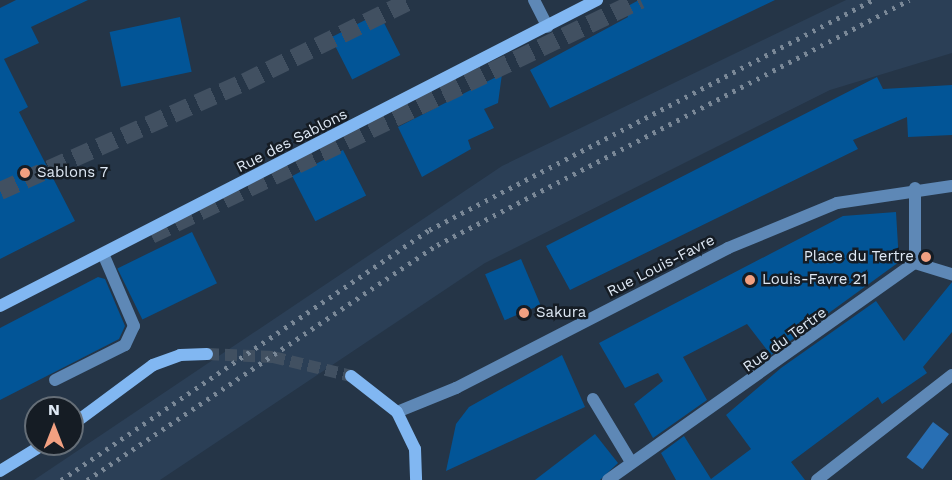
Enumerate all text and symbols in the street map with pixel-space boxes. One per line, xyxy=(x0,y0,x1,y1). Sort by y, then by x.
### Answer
street label: Rue des Sablons xyxy=(234,105,350,177)
place label: Sablons 7 xyxy=(37,164,109,182)
marker: Sablons 7 xyxy=(18,166,32,180)
street label: Rue Louis-Favre xyxy=(604,231,718,301)
place label: Place du Tertre xyxy=(803,248,914,266)
marker: Place du Tertre xyxy=(919,250,933,264)
place label: Louis-Favre 21 xyxy=(762,271,867,289)
marker: Louis-Favre 21 xyxy=(743,273,757,287)
place label: Sakura xyxy=(536,304,586,322)
street label: Rue du Tertre xyxy=(740,304,830,376)
marker: Sakura xyxy=(517,306,531,320)
north arrow xyxy=(24,396,84,456)
text: N xyxy=(48,400,60,419)

